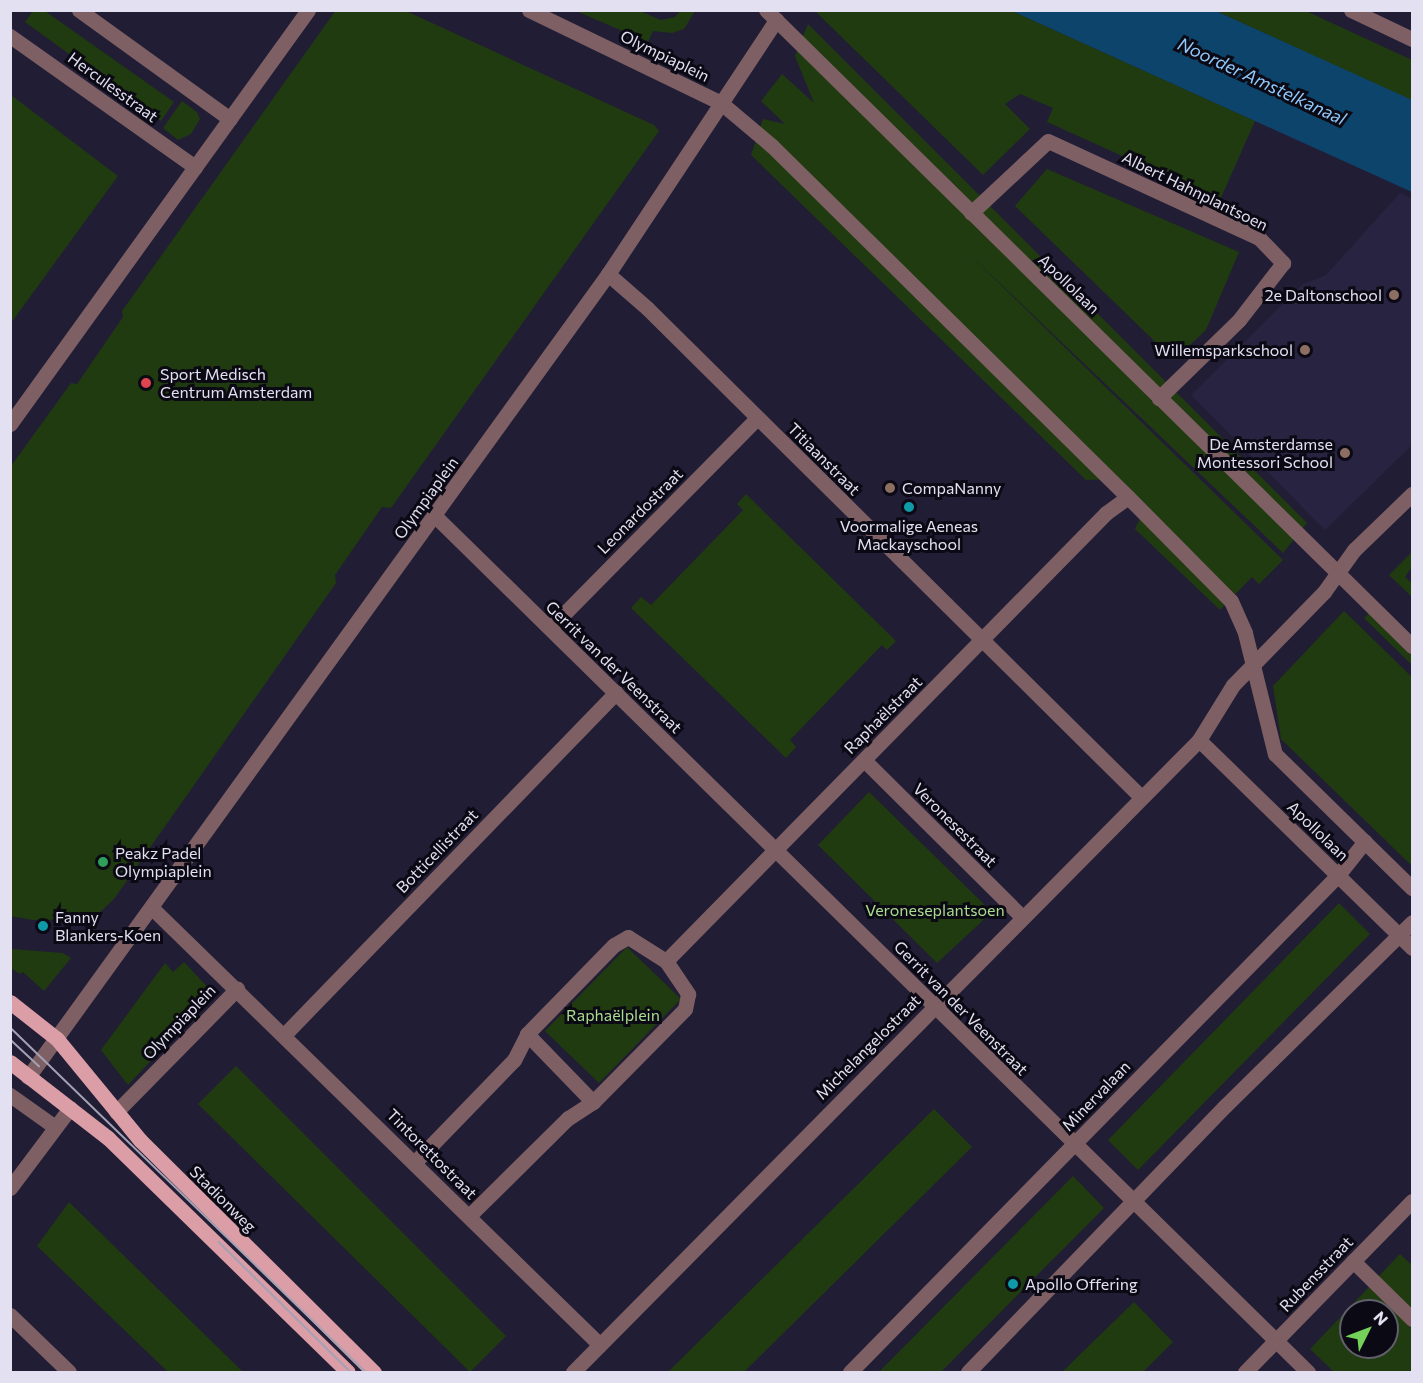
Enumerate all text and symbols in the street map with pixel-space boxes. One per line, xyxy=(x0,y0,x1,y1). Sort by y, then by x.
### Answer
street label: Olympiaplein xyxy=(617,26,713,86)
water label: Noorder Amstelkanaal xyxy=(1175,33,1349,129)
street label: Herculesstraat xyxy=(64,48,162,126)
street label: Albert Hahnplantsoen xyxy=(1119,147,1271,235)
street label: Apollolaan xyxy=(1034,250,1104,318)
place label: 2e Daltonschool xyxy=(1265,285,1382,305)
marker: 2e Daltonschool xyxy=(1387,288,1401,302)
place label: Willemsparkschool xyxy=(1154,340,1293,360)
marker: Willemsparkschool xyxy=(1298,343,1312,357)
place label: Sport Medisch Centrum Amsterdam xyxy=(160,364,312,402)
marker: Sport Medisch Centrum Amsterdam xyxy=(137,374,155,392)
street label: Titiaanstraat xyxy=(784,419,864,499)
place label: De Amsterdamse Montessori School xyxy=(1197,434,1333,472)
marker: De Amsterdamse Montessori School xyxy=(1338,446,1352,460)
street label: Olympiaplein xyxy=(390,453,462,543)
street label: Leonardostraat xyxy=(593,464,687,558)
place label: CompaNanny xyxy=(902,478,1001,498)
marker: CompaNanny xyxy=(883,481,897,495)
marker: Voormalige Aeneas Mackayschool xyxy=(902,500,916,514)
place label: Voormalige Aeneas Mackayschool xyxy=(840,516,978,554)
street label: Gerrit van der Veenstraat xyxy=(542,597,686,737)
street label: Raphaëlstraat xyxy=(840,672,926,758)
street label: Veronesestraat xyxy=(909,779,1001,871)
street label: Apollolaan xyxy=(1283,797,1353,865)
street label: Botticellistraat xyxy=(392,805,482,897)
place label: Peakz Padel Olympiaplein xyxy=(115,843,212,881)
marker: Peakz Padel Olympiaplein xyxy=(96,855,110,869)
park label: Veroneseplantsoen xyxy=(865,900,1005,920)
place label: Fanny Blankers-Koen xyxy=(55,907,161,945)
marker: Fanny Blankers-Koen xyxy=(36,919,50,933)
street label: Gerrit van der Veenstraat xyxy=(890,937,1032,1079)
street label: Olympiaplein xyxy=(139,981,219,1063)
street label: Michelangelostraat xyxy=(812,991,924,1103)
park label: Raphaëlplein xyxy=(566,1005,660,1025)
street label: Minervalaan xyxy=(1058,1057,1134,1135)
street label: Tintorettostraat xyxy=(383,1105,481,1203)
street label: Stadionweg xyxy=(186,1162,260,1236)
street label: Rubensstraat xyxy=(1275,1232,1357,1316)
place label: Apollo Offering xyxy=(1025,1274,1138,1294)
marker: Apollo Offering xyxy=(1006,1277,1020,1291)
north arrow xyxy=(1339,1299,1399,1359)
text: N xyxy=(1370,1307,1392,1329)

